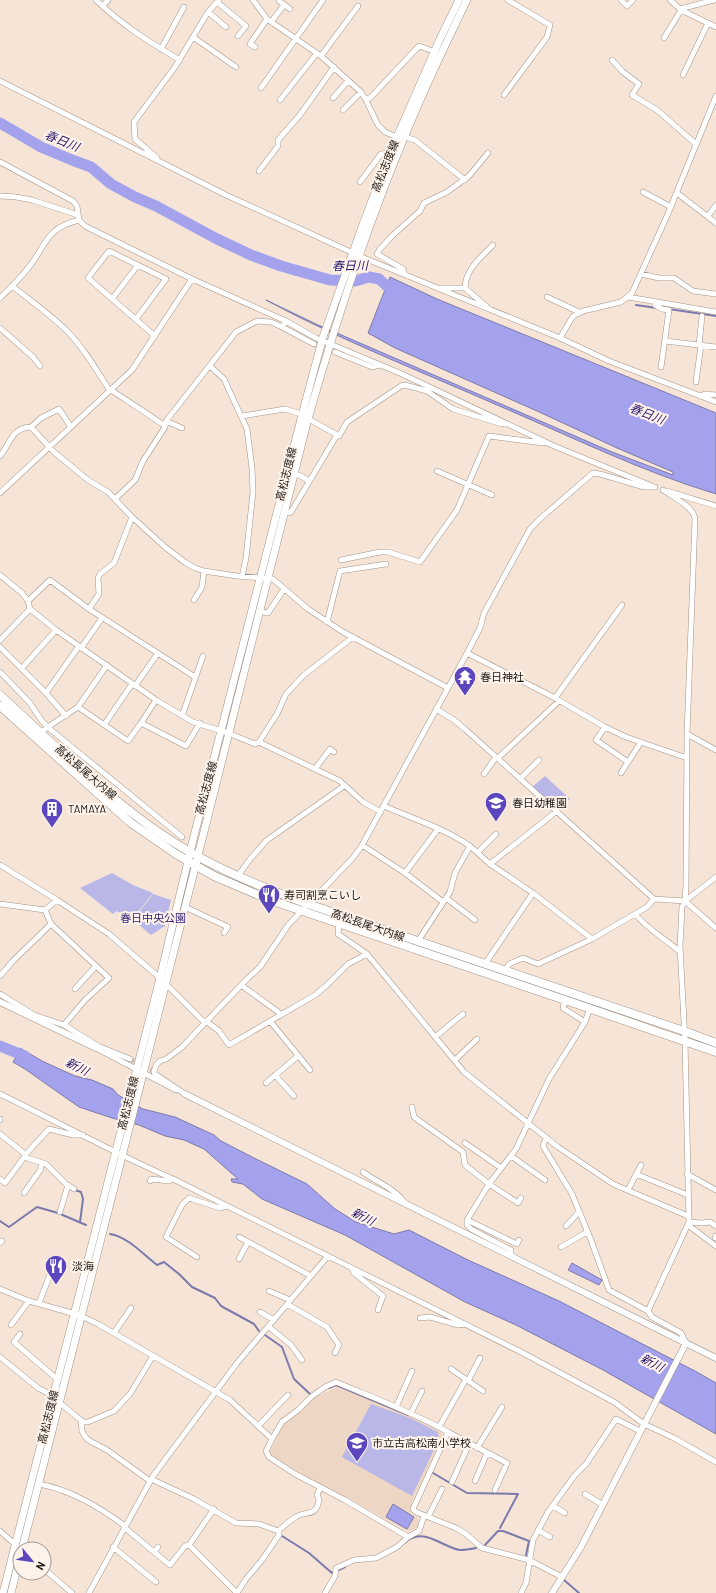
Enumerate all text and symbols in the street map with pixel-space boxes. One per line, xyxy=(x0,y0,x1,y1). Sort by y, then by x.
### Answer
water label: 春日川 xyxy=(43,127,84,154)
street label: 高松志度線 xyxy=(368,138,401,194)
water label: 春日川 xyxy=(332,258,370,272)
water label: 春日川 xyxy=(628,400,669,427)
street label: 高松志度線 xyxy=(273,446,298,502)
temple icon: 春日神社 xyxy=(452,664,478,697)
place label: 春日神社 xyxy=(480,670,524,683)
street label: 高松長尾大内線 xyxy=(53,741,120,802)
street label: 高松志度線 xyxy=(192,760,219,816)
school or university icon: 春日幼稚園 xyxy=(483,790,509,823)
building icon: TAMAYA xyxy=(39,796,65,829)
place label: 春日幼稚園 xyxy=(512,796,567,809)
place label: TAMAYA xyxy=(68,802,106,815)
restaurant icon: 寿司割烹こいし xyxy=(256,882,282,915)
place label: 寿司割烹こいし xyxy=(284,888,361,901)
street label: 高松長尾大内線 xyxy=(330,906,407,943)
park label: 春日中央公園 xyxy=(120,911,186,924)
water label: 新川 xyxy=(64,1054,93,1079)
street label: 高松志度線 xyxy=(115,1075,140,1131)
water label: 新川 xyxy=(350,1204,379,1229)
restaurant icon: 淡海 xyxy=(43,1253,69,1286)
place label: 淡海 xyxy=(72,1259,94,1272)
water label: 新川 xyxy=(639,1350,668,1375)
street label: 高松志度線 xyxy=(35,1389,60,1445)
school or university icon: 市立古高松南小学校 xyxy=(344,1430,370,1463)
place label: 市立古高松南小学校 xyxy=(372,1436,471,1449)
north arrow xyxy=(12,1541,52,1581)
text: N xyxy=(34,1560,49,1572)

